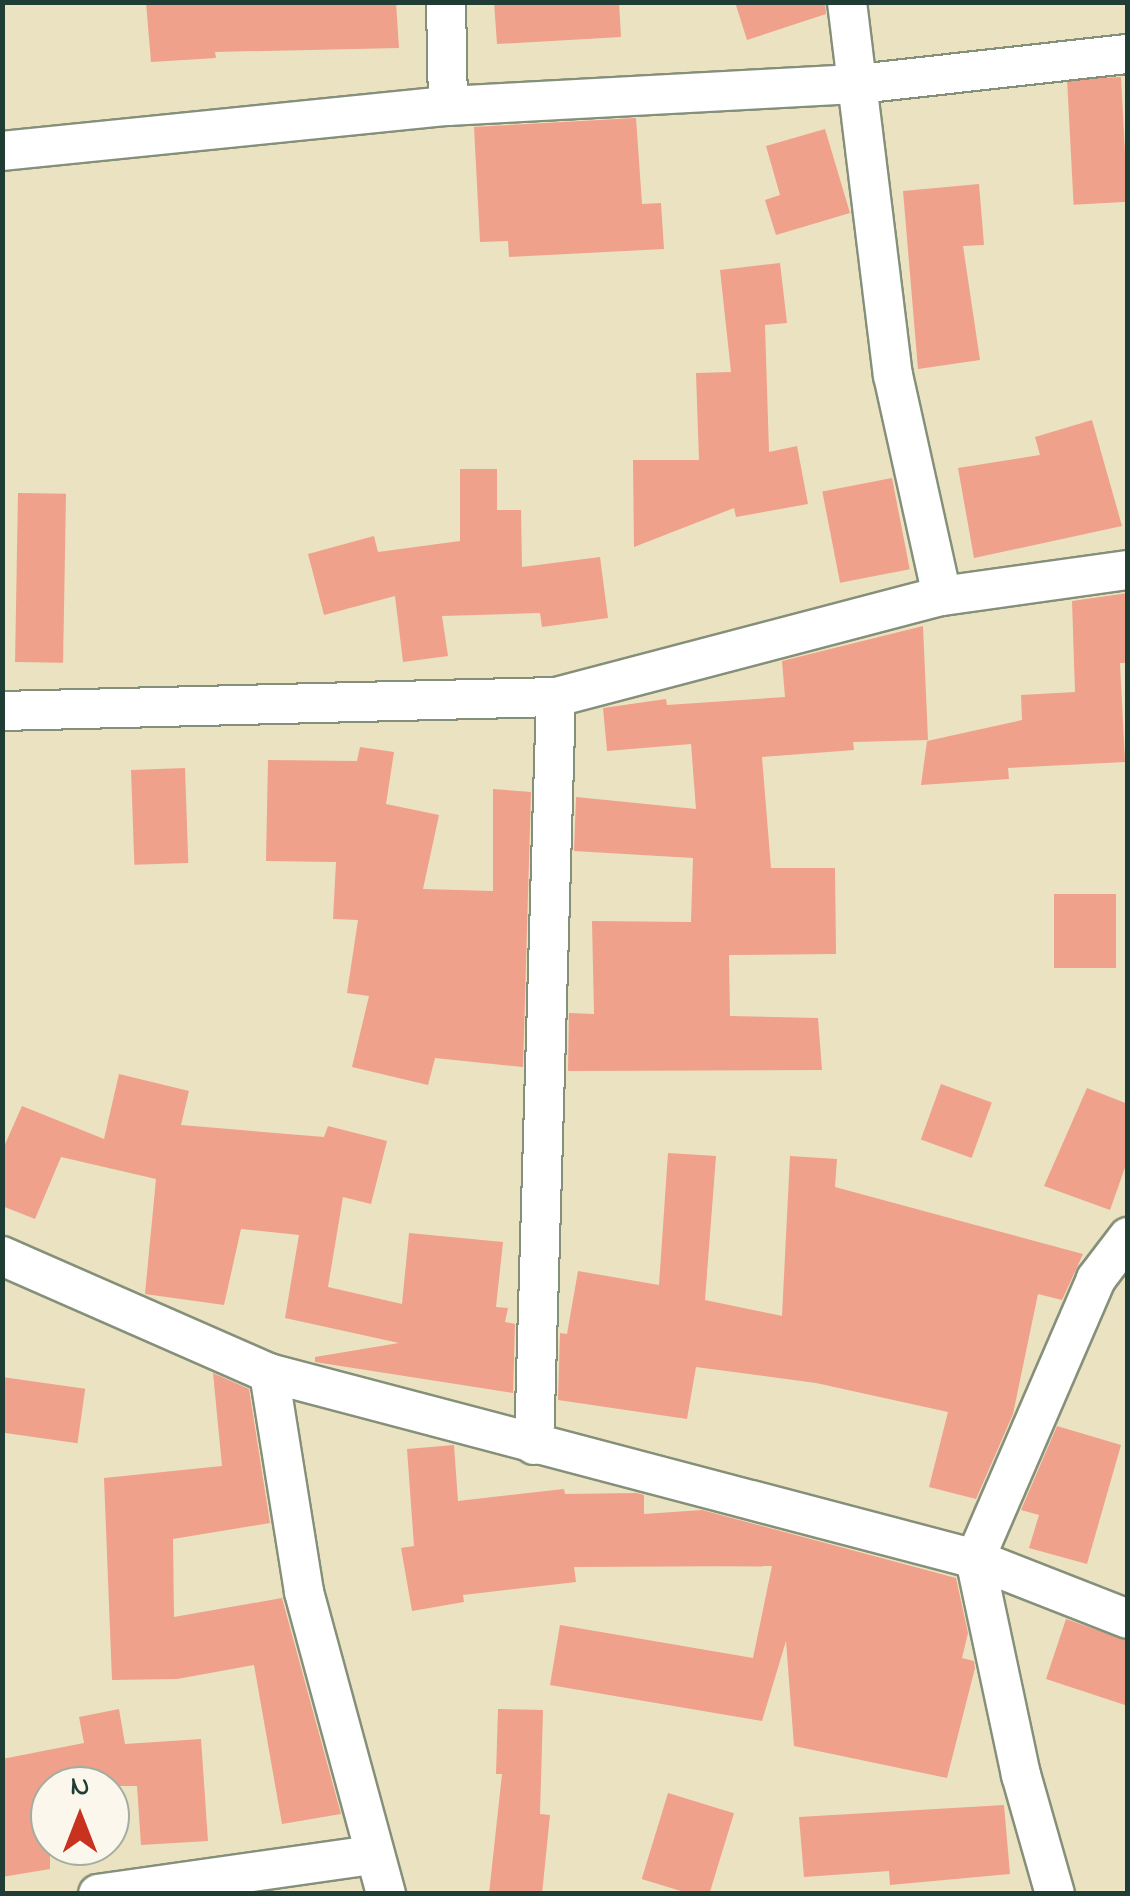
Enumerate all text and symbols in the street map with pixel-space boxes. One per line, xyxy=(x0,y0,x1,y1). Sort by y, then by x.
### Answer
north arrow xyxy=(30,1766,130,1866)
text: N xyxy=(71,1767,89,1808)

